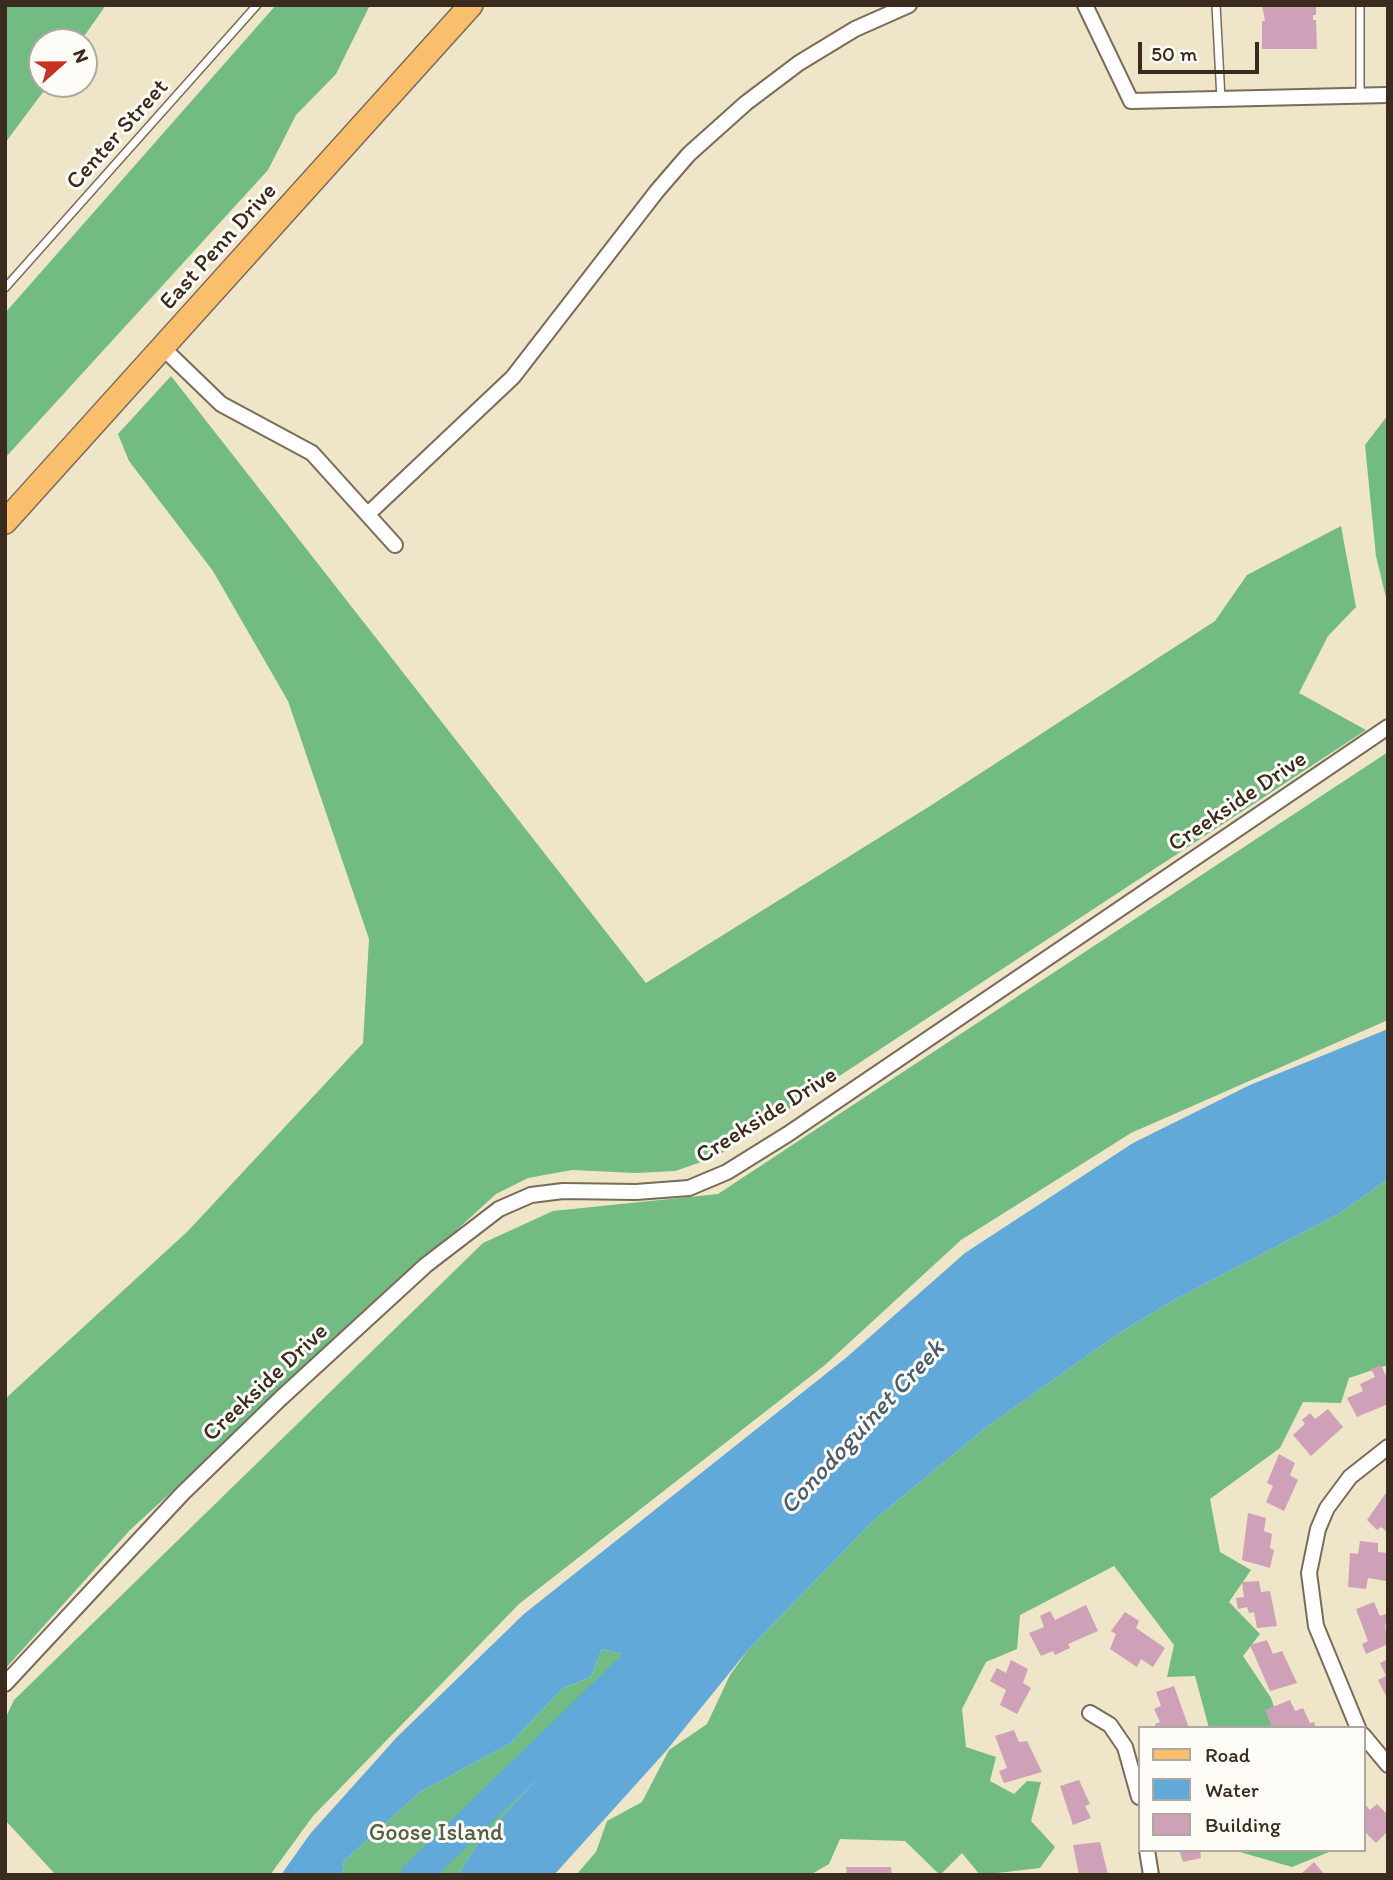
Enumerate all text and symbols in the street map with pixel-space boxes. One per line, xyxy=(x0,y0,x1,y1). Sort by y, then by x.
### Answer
north arrow xyxy=(28,28,98,98)
scale bar xyxy=(1141,28,1262,72)
text: 50 m xyxy=(1151,41,1197,66)
text: N xyxy=(68,46,94,66)
street label: Center Street xyxy=(61,74,175,196)
street label: East Penn Drive xyxy=(154,178,284,316)
street label: Creekside Drive xyxy=(1163,745,1313,859)
street label: Creekside Drive xyxy=(691,1061,843,1171)
street label: Creekside Drive xyxy=(197,1318,335,1448)
water label: Conodoguinet Creek xyxy=(774,1334,952,1522)
legend xyxy=(1138,1726,1365,1852)
text: Road xyxy=(1205,1742,1250,1767)
text: Water xyxy=(1205,1777,1259,1802)
text: Building xyxy=(1205,1812,1281,1837)
park label: Goose Island xyxy=(369,1820,503,1848)

